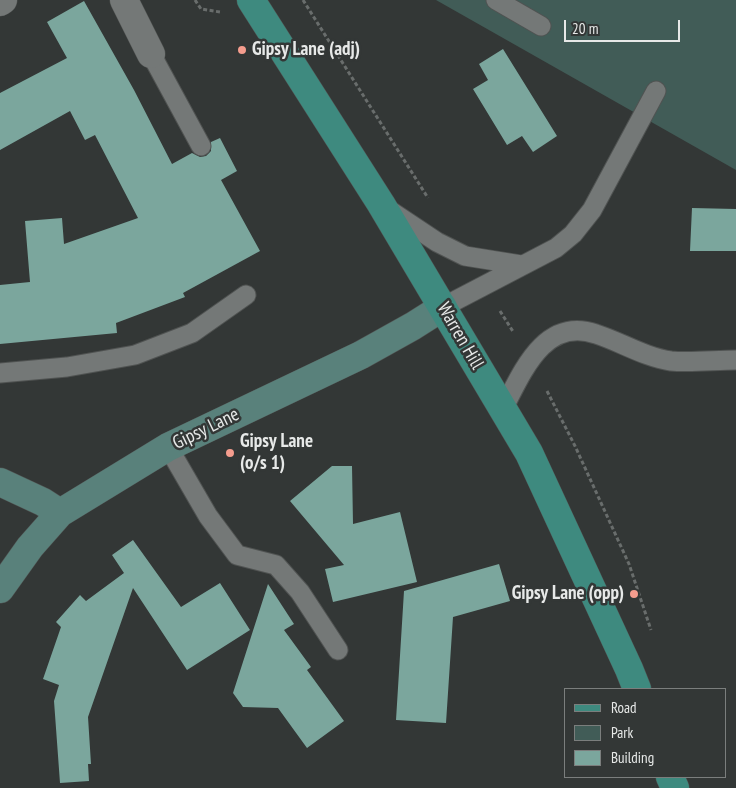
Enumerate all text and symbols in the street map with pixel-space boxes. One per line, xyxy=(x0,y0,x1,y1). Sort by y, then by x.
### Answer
scale bar xyxy=(566,10,682,42)
text: 20 m xyxy=(572,19,598,38)
place label: Gipsy Lane (adj) xyxy=(252,39,360,61)
marker: Gipsy Lane (adj) xyxy=(236,44,248,56)
street label: Warren Hill xyxy=(432,298,488,374)
street label: Gipsy Lane xyxy=(169,403,243,455)
place label: Gipsy Lane (o/s 1) xyxy=(240,431,313,475)
marker: Gipsy Lane (o/s 1) xyxy=(224,447,236,459)
place label: Gipsy Lane (opp) xyxy=(512,583,624,605)
marker: Gipsy Lane (opp) xyxy=(628,588,640,600)
legend xyxy=(564,688,726,778)
text: Road xyxy=(611,698,637,717)
text: Park xyxy=(611,723,633,742)
text: Building xyxy=(611,748,654,767)

